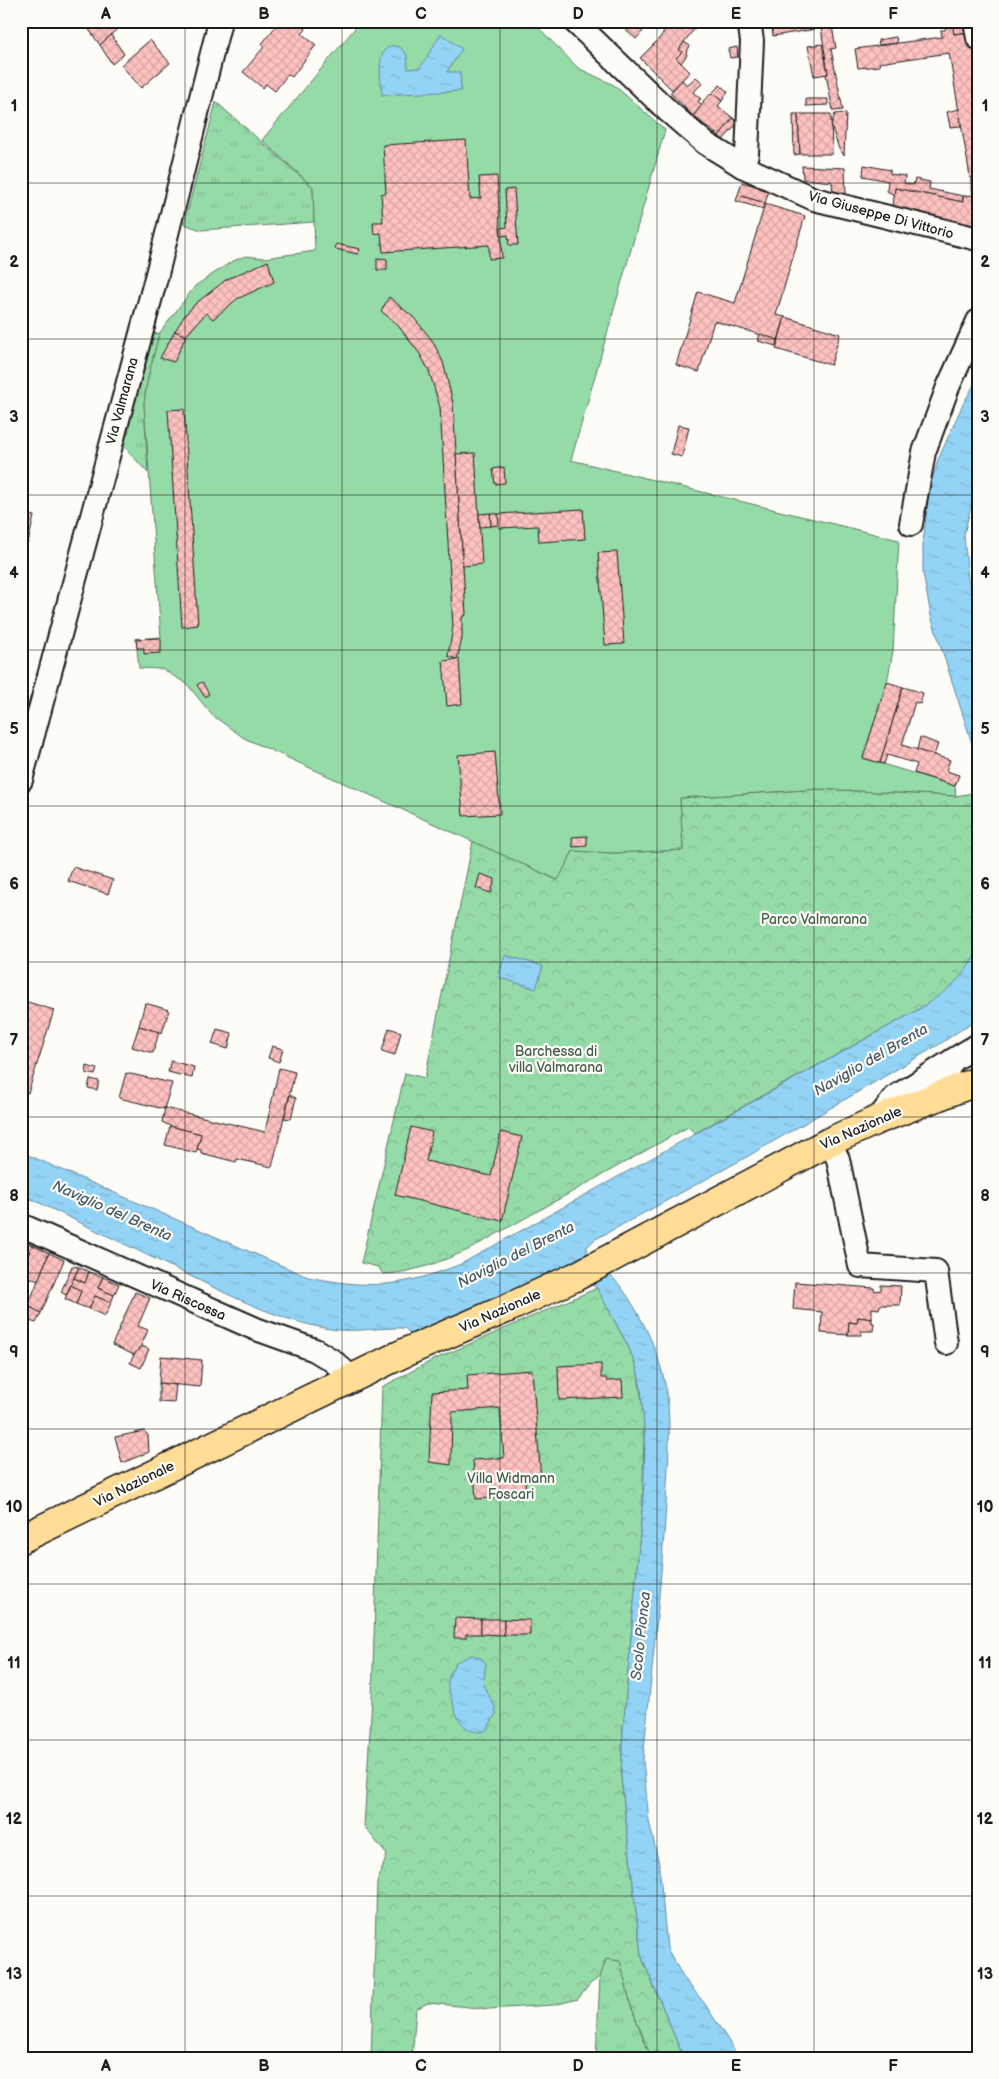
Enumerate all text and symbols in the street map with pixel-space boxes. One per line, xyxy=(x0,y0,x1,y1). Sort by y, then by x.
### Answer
text: A xyxy=(100,5,111,24)
text: B xyxy=(258,5,270,24)
text: C xyxy=(415,5,427,24)
text: D xyxy=(572,5,584,24)
text: E xyxy=(731,5,741,24)
text: F xyxy=(888,5,898,24)
text: 1 xyxy=(11,97,17,116)
text: 1 xyxy=(982,97,988,116)
street label: Via Giuseppe Di Vittorio xyxy=(806,187,956,243)
text: 2 xyxy=(9,253,19,272)
text: 2 xyxy=(980,253,990,272)
street label: Via Valmarana xyxy=(102,355,142,447)
text: 3 xyxy=(9,408,19,427)
text: 3 xyxy=(980,408,990,427)
text: 4 xyxy=(9,564,19,583)
text: 4 xyxy=(980,564,990,583)
text: 5 xyxy=(9,720,19,739)
text: 5 xyxy=(980,720,990,739)
text: 6 xyxy=(9,875,19,894)
text: 6 xyxy=(980,875,990,894)
park label: Parco Valmarana xyxy=(761,911,867,928)
water label: Naviglio del Brenta xyxy=(811,1020,931,1100)
text: 7 xyxy=(10,1031,19,1050)
text: 7 xyxy=(981,1031,990,1050)
park label: Barchessa di villa Valmarana xyxy=(508,1043,603,1076)
street label: Via Nazionale xyxy=(818,1103,904,1153)
water label: Naviglio del Brenta xyxy=(49,1176,175,1246)
text: 8 xyxy=(9,1187,19,1206)
text: 8 xyxy=(980,1187,990,1206)
water label: Naviglio del Brenta xyxy=(454,1217,578,1293)
street label: Via Riscossa xyxy=(148,1276,229,1324)
street label: Via Nazionale xyxy=(457,1286,543,1336)
text: 9 xyxy=(9,1343,19,1362)
text: 9 xyxy=(980,1343,990,1362)
street label: Via Nazionale xyxy=(91,1457,177,1511)
park label: Villa Widmann Foscari xyxy=(467,1470,555,1503)
text: 10 xyxy=(6,1498,22,1517)
text: 10 xyxy=(977,1498,993,1517)
water label: Scolo Pionca xyxy=(627,1591,655,1681)
text: 11 xyxy=(7,1654,21,1673)
text: 11 xyxy=(978,1654,992,1673)
text: 12 xyxy=(6,1810,23,1829)
text: 12 xyxy=(977,1810,994,1829)
text: 13 xyxy=(6,1965,22,1984)
text: 13 xyxy=(977,1965,993,1984)
text: A xyxy=(100,2057,111,2076)
text: B xyxy=(258,2057,270,2076)
text: C xyxy=(415,2057,427,2076)
text: D xyxy=(572,2057,584,2076)
text: E xyxy=(731,2057,741,2076)
text: F xyxy=(888,2057,898,2076)

